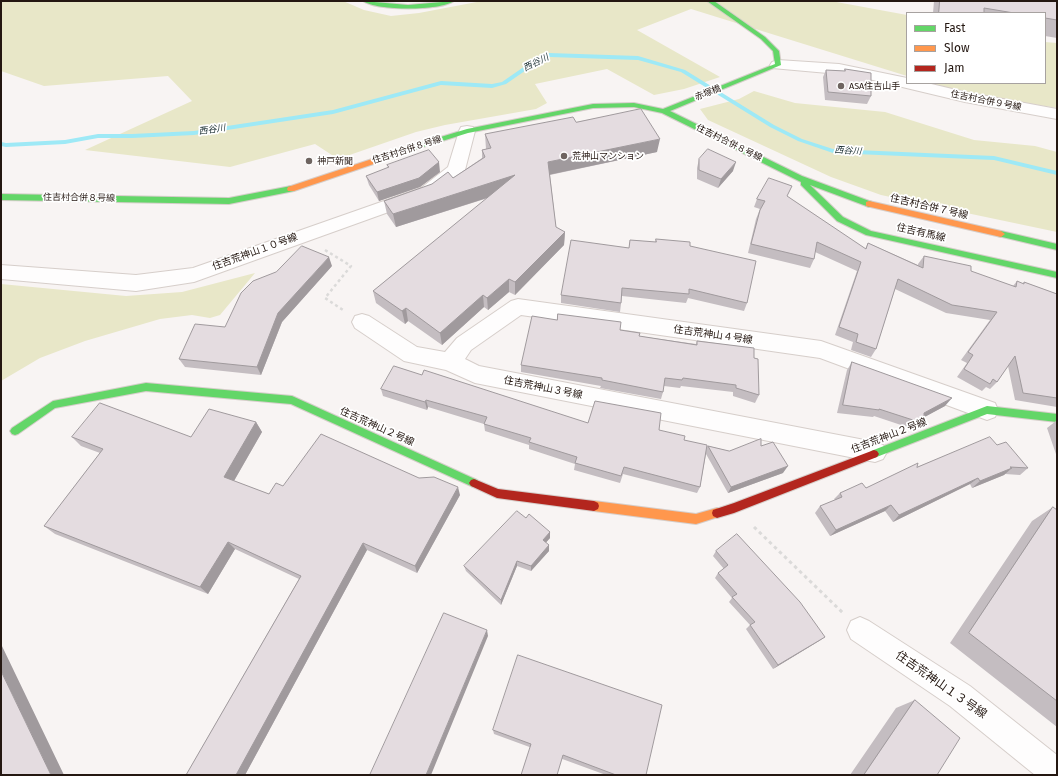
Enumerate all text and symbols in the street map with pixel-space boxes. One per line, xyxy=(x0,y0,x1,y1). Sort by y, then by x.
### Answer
legend xyxy=(906,12,1046,84)
text: Fast xyxy=(944,21,966,35)
text: Slow xyxy=(944,41,970,55)
water label: 西谷川 xyxy=(522,52,550,74)
text: Jam xyxy=(944,61,964,75)
marker: ASA住吉山手 xyxy=(836,81,846,91)
place label: ASA住吉山手 xyxy=(849,81,900,91)
street label: 赤塚橋 xyxy=(693,83,723,103)
street label: 住吉村合併９号線 xyxy=(950,89,1022,113)
street label: 住吉村合併８号線 xyxy=(694,122,764,164)
water label: 西谷川 xyxy=(198,123,226,137)
street label: 住吉村合併８号線 xyxy=(371,134,443,166)
water label: 西谷川 xyxy=(834,145,862,157)
marker: 荒神山マンション xyxy=(559,151,569,161)
place label: 荒神山マンション xyxy=(572,151,644,161)
marker: 神戸新聞 xyxy=(304,156,314,166)
place label: 神戸新聞 xyxy=(317,156,353,166)
street label: 住吉村合併８号線 xyxy=(43,192,115,204)
street label: 住吉村合併７号線 xyxy=(889,192,969,222)
street label: 住吉有馬線 xyxy=(895,222,947,244)
street label: 住吉荒神山１０号線 xyxy=(211,231,299,273)
street label: 住吉荒神山４号線 xyxy=(673,323,753,347)
street label: 住吉荒神山３号線 xyxy=(503,374,583,402)
street label: 住吉荒神山２号線 xyxy=(338,405,416,449)
street label: 住吉荒神山２号線 xyxy=(850,416,928,456)
street label: 住吉荒神山１３号線 xyxy=(893,648,989,722)

